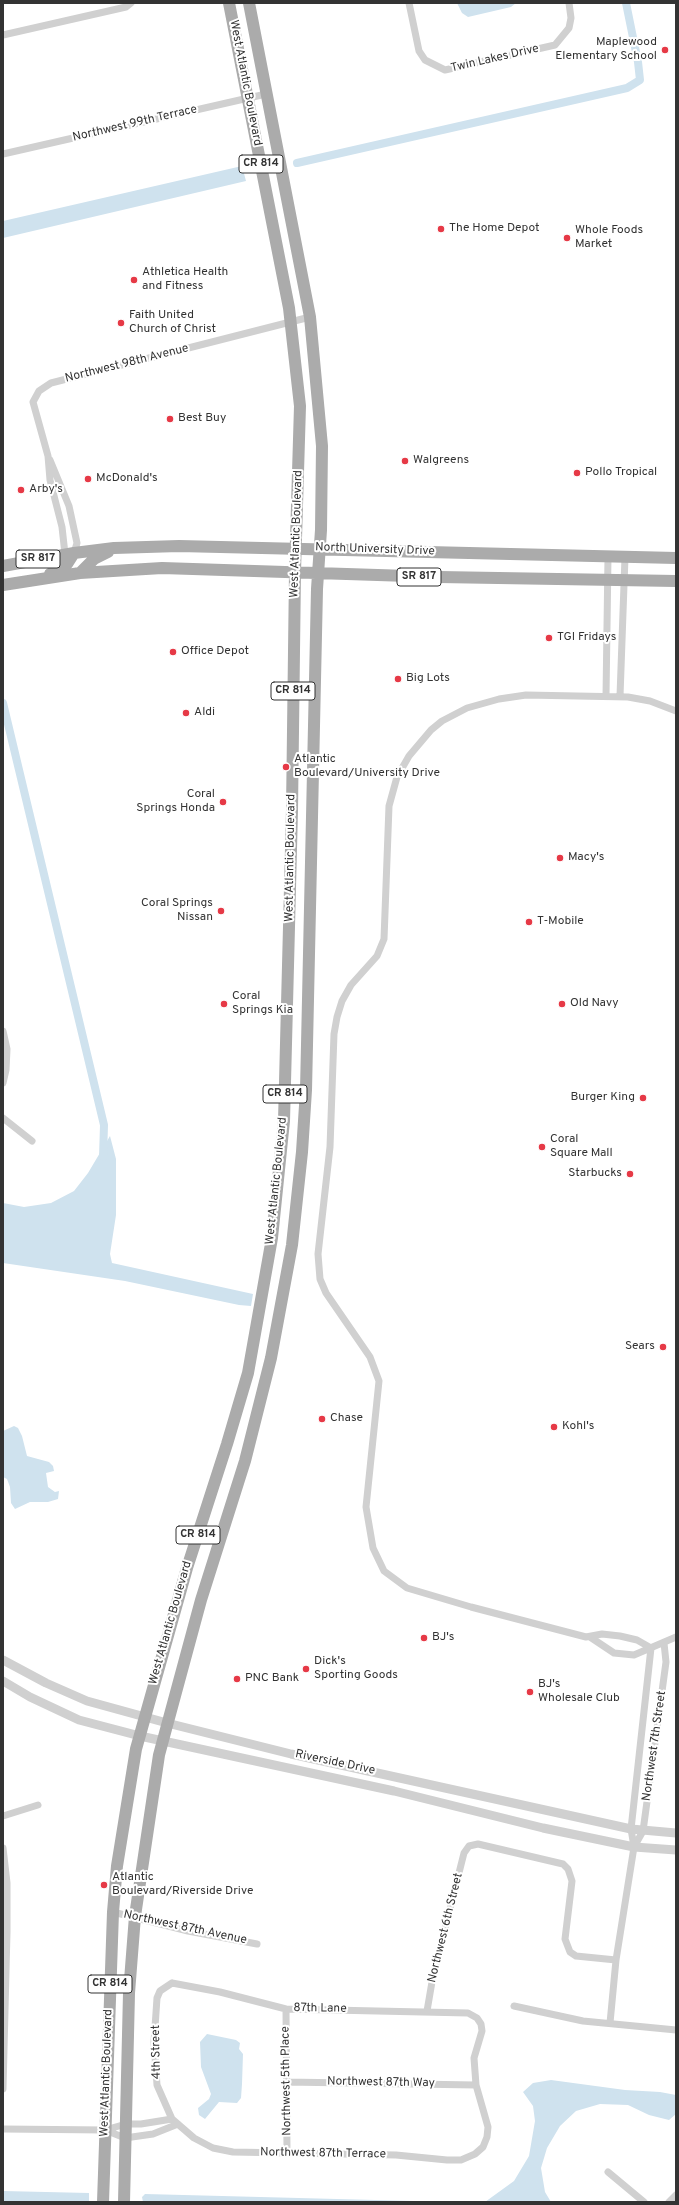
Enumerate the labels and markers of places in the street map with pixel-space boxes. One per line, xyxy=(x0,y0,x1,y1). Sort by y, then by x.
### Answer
place label: Maplewood Elementary School xyxy=(555,36,657,64)
marker: Maplewood Elementary School xyxy=(660,45,670,55)
place label: The Home Depot xyxy=(449,222,540,236)
marker: The Home Depot xyxy=(436,224,446,234)
place label: Whole Foods Market xyxy=(575,224,643,252)
marker: Whole Foods Market xyxy=(562,233,572,243)
place label: Athletica Health and Fitness xyxy=(142,266,228,294)
marker: Athletica Health and Fitness xyxy=(129,275,139,285)
place label: Faith United Church of Christ xyxy=(129,309,216,337)
marker: Faith United Church of Christ xyxy=(116,318,126,328)
place label: Best Buy xyxy=(178,412,226,426)
marker: Best Buy xyxy=(165,414,175,424)
place label: Walgreens xyxy=(413,454,469,468)
marker: Walgreens xyxy=(400,456,410,466)
place label: Pollo Tropical xyxy=(585,466,657,480)
marker: Pollo Tropical xyxy=(572,468,582,478)
place label: McDonald's xyxy=(96,472,158,486)
marker: McDonald's xyxy=(83,474,93,484)
place label: Arby's xyxy=(29,483,63,497)
marker: Arby's xyxy=(16,485,26,495)
place label: TGI Fridays xyxy=(557,631,616,645)
marker: TGI Fridays xyxy=(544,633,554,643)
place label: Office Depot xyxy=(181,645,249,659)
marker: Office Depot xyxy=(168,647,178,657)
place label: Big Lots xyxy=(406,672,450,686)
marker: Big Lots xyxy=(393,674,403,684)
place label: Aldi xyxy=(194,706,215,720)
marker: Aldi xyxy=(181,708,191,718)
place label: Atlantic Boulevard/University Drive xyxy=(294,753,440,781)
marker: Atlantic Boulevard/University Drive xyxy=(281,762,291,772)
place label: Coral Springs Honda xyxy=(136,788,215,816)
marker: Coral Springs Honda xyxy=(218,797,228,807)
place label: Macy's xyxy=(568,851,604,865)
marker: Macy's xyxy=(555,853,565,863)
place label: Coral Springs Nissan xyxy=(141,897,213,925)
marker: Coral Springs Nissan xyxy=(216,906,226,916)
place label: T-Mobile xyxy=(537,915,584,929)
marker: T-Mobile xyxy=(524,917,534,927)
place label: Coral Springs Kia xyxy=(232,990,293,1018)
place label: Old Navy xyxy=(570,997,619,1011)
marker: Coral Springs Kia xyxy=(219,999,229,1009)
marker: Old Navy xyxy=(557,999,567,1009)
place label: Burger King xyxy=(571,1091,635,1105)
marker: Burger King xyxy=(638,1093,648,1103)
place label: Coral Square Mall xyxy=(550,1133,613,1161)
marker: Coral Square Mall xyxy=(537,1142,547,1152)
place label: Starbucks xyxy=(568,1167,622,1181)
marker: Starbucks xyxy=(625,1169,635,1179)
place label: Sears xyxy=(625,1340,655,1354)
marker: Sears xyxy=(658,1342,668,1352)
place label: Chase xyxy=(330,1412,363,1426)
marker: Chase xyxy=(317,1414,327,1424)
place label: Kohl's xyxy=(562,1420,594,1434)
marker: Kohl's xyxy=(549,1422,559,1432)
place label: BJ's xyxy=(432,1631,454,1645)
marker: BJ's xyxy=(419,1633,429,1643)
place label: Dick's Sporting Goods xyxy=(314,1655,398,1683)
marker: Dick's Sporting Goods xyxy=(301,1664,311,1674)
place label: PNC Bank xyxy=(245,1672,299,1686)
marker: PNC Bank xyxy=(232,1674,242,1684)
place label: BJ's Wholesale Club xyxy=(538,1678,620,1706)
marker: BJ's Wholesale Club xyxy=(525,1687,535,1697)
place label: Atlantic Boulevard/Riverside Drive xyxy=(112,1871,253,1899)
marker: Atlantic Boulevard/Riverside Drive xyxy=(99,1880,109,1890)

